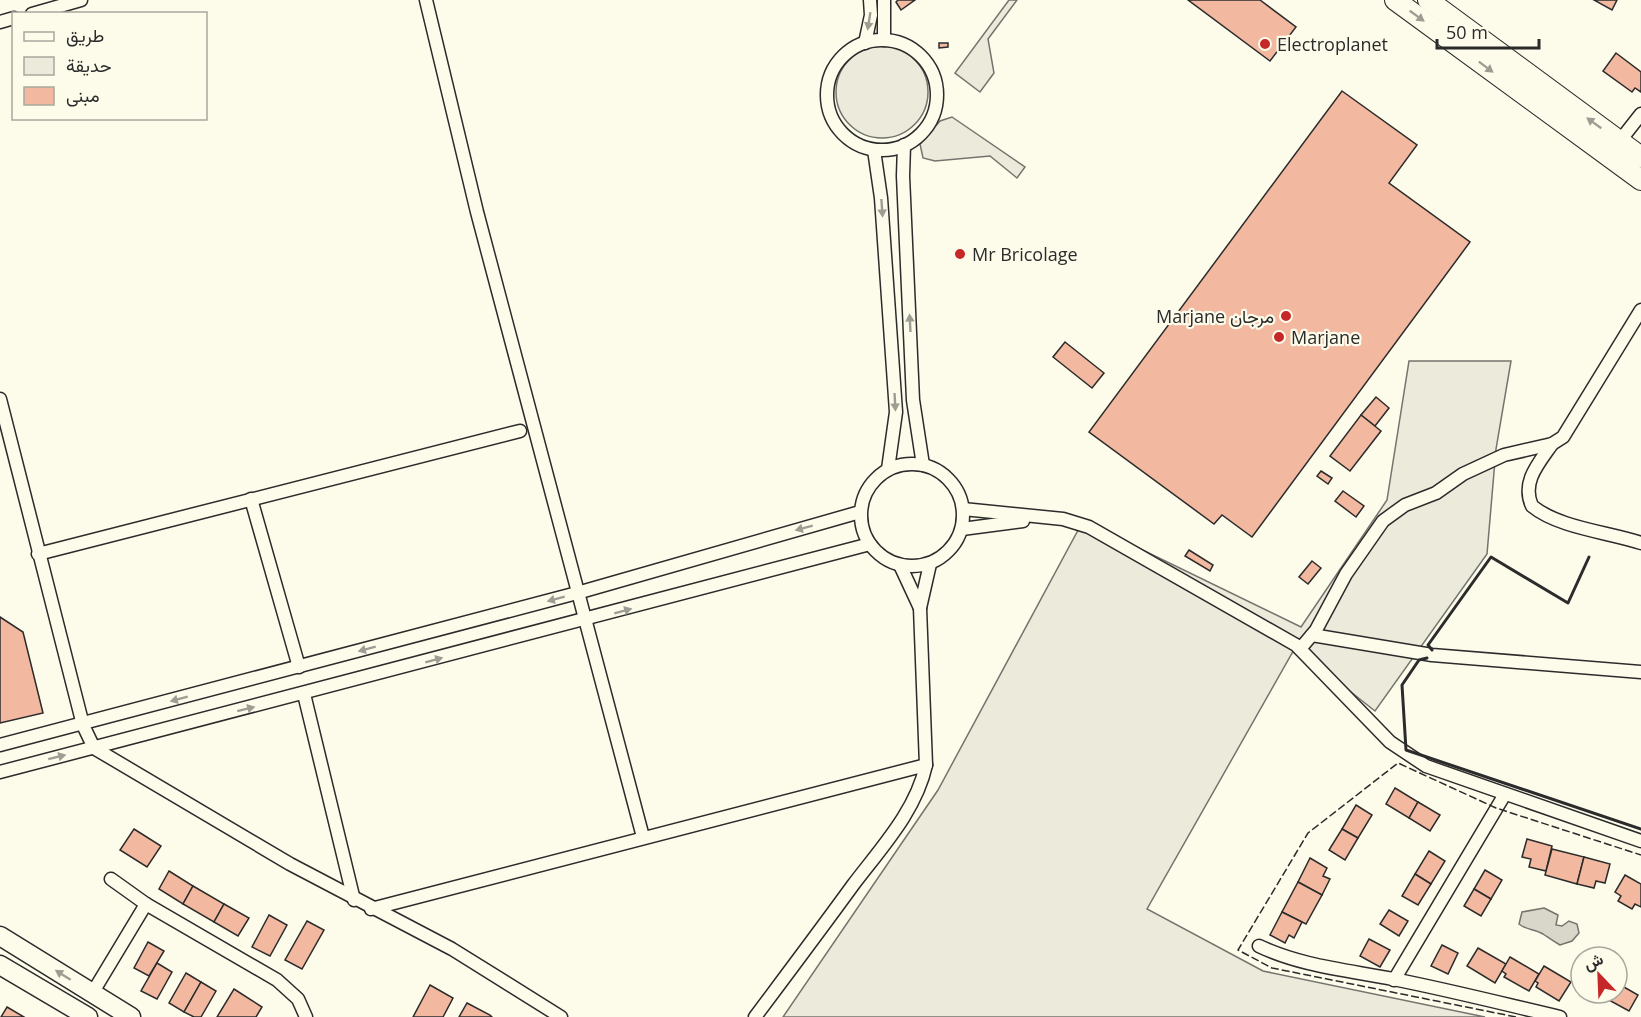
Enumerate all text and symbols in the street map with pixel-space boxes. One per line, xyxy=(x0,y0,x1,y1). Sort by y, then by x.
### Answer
one-way arrow xyxy=(1408,10,1424,22)
legend xyxy=(12,12,207,120)
one-way arrow xyxy=(864,12,873,31)
scale bar xyxy=(1437,12,1539,50)
text: 50 m xyxy=(1446,20,1488,44)
text: طريق xyxy=(66,23,104,47)
place label: Electroplanet xyxy=(1277,32,1388,56)
marker: Electroplanet xyxy=(1258,37,1272,51)
text: حديقة xyxy=(66,53,112,77)
one-way arrow xyxy=(1477,61,1493,73)
text: مبنى xyxy=(66,83,100,107)
one-way arrow xyxy=(1586,117,1602,129)
one-way arrow xyxy=(877,198,886,217)
place label: Mr Bricolage xyxy=(972,242,1078,266)
marker: Mr Bricolage xyxy=(953,247,967,261)
place label: Marjane مرجان xyxy=(1156,304,1274,328)
marker: Marjane مرجان xyxy=(1279,309,1293,323)
one-way arrow xyxy=(905,314,914,333)
place label: Marjane xyxy=(1291,325,1360,349)
marker: Marjane xyxy=(1272,330,1286,344)
one-way arrow xyxy=(890,393,900,412)
one-way arrow xyxy=(795,524,813,534)
one-way arrow xyxy=(547,595,565,604)
one-way arrow xyxy=(614,605,632,615)
one-way arrow xyxy=(358,644,376,654)
one-way arrow xyxy=(425,655,443,664)
one-way arrow xyxy=(170,695,188,704)
one-way arrow xyxy=(236,703,255,713)
one-way arrow xyxy=(48,752,66,762)
north arrow xyxy=(1569,945,1629,1005)
text: ش xyxy=(1580,947,1606,975)
one-way arrow xyxy=(55,970,71,981)

